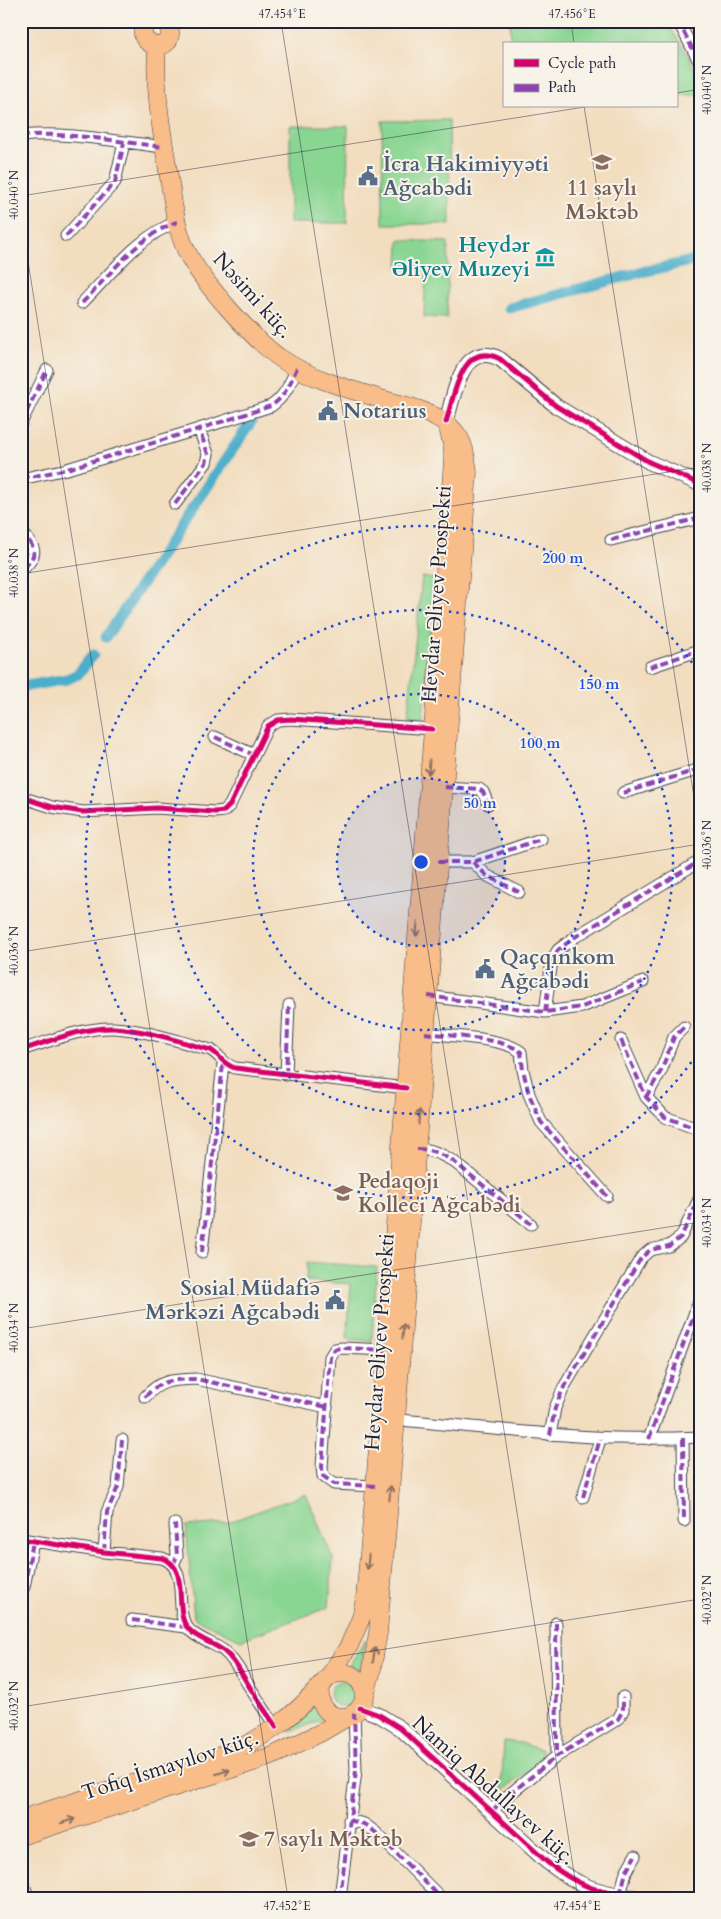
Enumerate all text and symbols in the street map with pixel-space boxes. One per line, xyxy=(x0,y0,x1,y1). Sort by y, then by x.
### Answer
text: 47.454°E xyxy=(258,6,306,22)
text: 47.456°E xyxy=(548,6,596,22)
legend xyxy=(503,42,678,108)
text: Cycle path xyxy=(548,53,617,73)
text: 40.040°N xyxy=(699,64,715,115)
text: Path xyxy=(548,77,577,97)
place label: İcra Hakimiyyəti Ağcabədi xyxy=(383,150,549,203)
school or university icon: 11 saylı Məktəb xyxy=(591,151,613,173)
public building icon: İcra Hakimiyyəti Ağcabədi xyxy=(357,165,379,187)
text: 40.040°N xyxy=(6,169,22,220)
place label: 11 saylı Məktəb xyxy=(565,174,639,227)
place label: Heydər Əliyev Muzeyi xyxy=(392,231,531,284)
street label: Nəsimi küç. xyxy=(206,246,299,345)
museum icon: Heydər Əliyev Muzeyi xyxy=(534,246,556,268)
place label: Notarius xyxy=(343,397,427,426)
public building icon: Notarius xyxy=(317,400,339,422)
text: 40.038°N xyxy=(699,442,715,493)
street label: Heydar Əliyev Prospekti xyxy=(414,484,459,704)
text: 40.038°N xyxy=(6,547,22,598)
text: 200 m xyxy=(543,548,584,568)
text: 150 m xyxy=(579,674,620,694)
text: 100 m xyxy=(520,733,561,753)
one-way arrow xyxy=(425,758,434,774)
text: 50 m xyxy=(463,793,497,813)
text: 40.036°N xyxy=(699,819,715,870)
centre of rings xyxy=(412,853,430,871)
one-way arrow xyxy=(413,920,422,936)
text: 40.036°N xyxy=(6,925,22,976)
place label: Qaçqınkom Ağcabədi xyxy=(500,943,616,996)
public building icon: Qaçqınkom Ağcabədi xyxy=(474,958,496,980)
one-way arrow xyxy=(414,1109,424,1125)
place label: Pedaqoji Kolleci Ağcabədi xyxy=(358,1167,521,1220)
school or university icon: Pedaqoji Kolleci Ağcabədi xyxy=(332,1182,354,1204)
text: 40.034°N xyxy=(699,1197,715,1248)
street label: Heydar Əliyev Prospekti xyxy=(357,1232,402,1452)
place label: Sosial Müdafiə Mərkəzi Ağcabədi xyxy=(145,1274,320,1327)
public building icon: Sosial Müdafiə Mərkəzi Ağcabədi xyxy=(324,1289,346,1311)
text: 40.034°N xyxy=(6,1302,22,1353)
one-way arrow xyxy=(398,1324,407,1340)
one-way arrow xyxy=(385,1486,394,1502)
one-way arrow xyxy=(363,1553,373,1569)
text: 40.032°N xyxy=(699,1574,715,1625)
one-way arrow xyxy=(370,1647,380,1663)
text: 40.032°N xyxy=(6,1680,22,1731)
street label: Namiq Abdullayev küç. xyxy=(406,1709,582,1872)
street label: Tofiq İsmayılov küç. xyxy=(78,1723,262,1808)
one-way arrow xyxy=(214,1767,230,1776)
one-way arrow xyxy=(59,1816,75,1825)
place label: 7 saylı Məktəb xyxy=(264,1825,403,1854)
school or university icon: 7 saylı Məktəb xyxy=(238,1828,260,1850)
text: 47.452°E xyxy=(263,1898,311,1914)
text: 47.454°E xyxy=(553,1898,601,1914)

